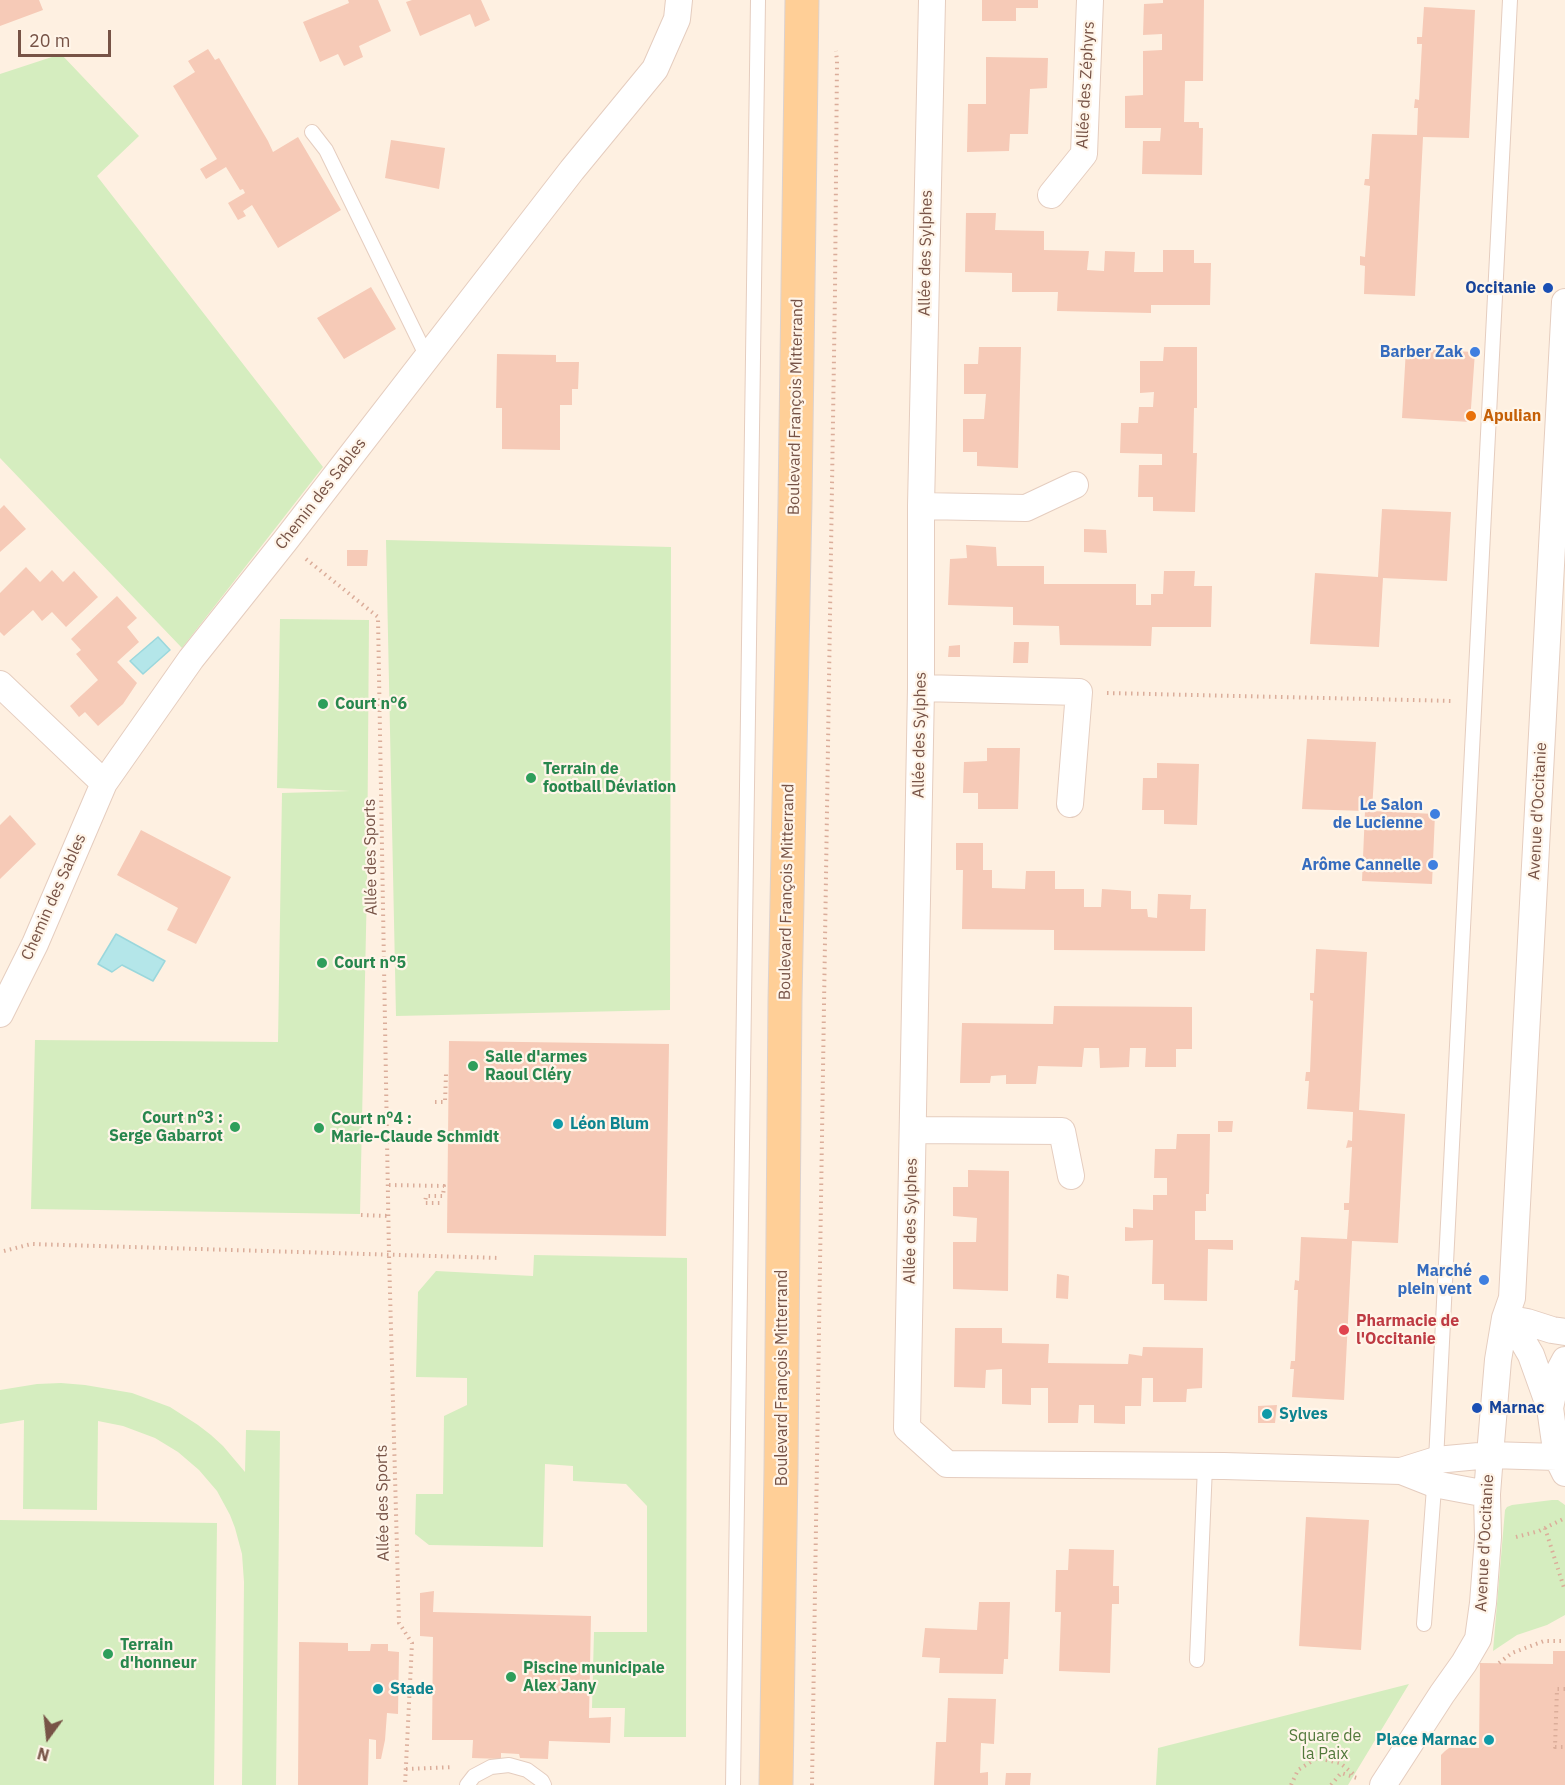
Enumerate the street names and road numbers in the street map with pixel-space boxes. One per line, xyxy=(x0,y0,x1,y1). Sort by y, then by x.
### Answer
street label: Allée des Zéphyrs xyxy=(1073,21,1099,149)
street label: Allée des Sylphes xyxy=(915,190,937,316)
street label: Boulevard François Mitterrand xyxy=(785,299,807,515)
street label: Chemin des Sables xyxy=(271,434,371,554)
street label: Allée des Sylphes xyxy=(909,672,931,798)
street label: Avenue d'Occitanie xyxy=(1525,742,1551,880)
street label: Boulevard François Mitterrand xyxy=(776,784,798,1000)
street label: Allée des Sports xyxy=(360,798,382,916)
street label: Chemin des Sables xyxy=(18,831,90,963)
street label: Allée des Sylphes xyxy=(900,1158,922,1284)
street label: Boulevard François Mitterrand xyxy=(772,1270,792,1486)
street label: Allée des Sports xyxy=(372,1444,394,1562)
street label: Avenue d'Occitanie xyxy=(1472,1474,1498,1612)

